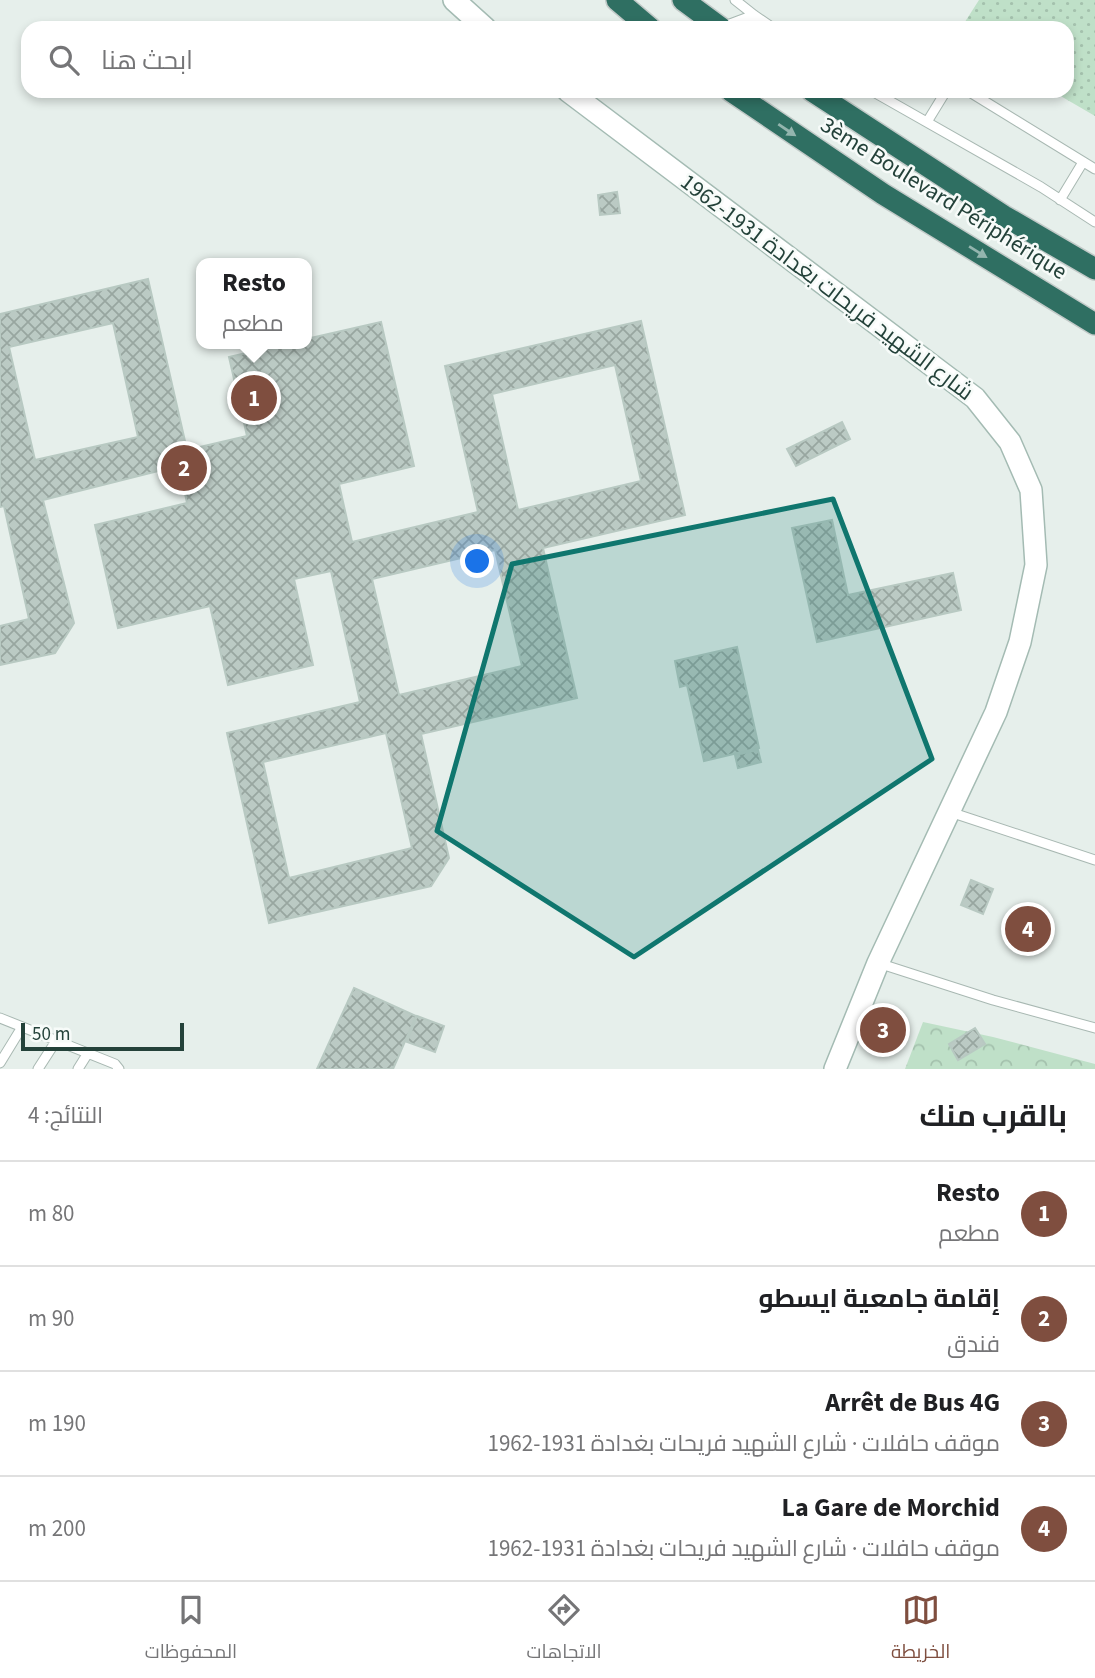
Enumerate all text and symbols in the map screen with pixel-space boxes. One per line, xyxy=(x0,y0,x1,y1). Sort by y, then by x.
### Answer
search box xyxy=(21,21,1074,98)
icon: search xyxy=(45,41,83,79)
text: ابحث هنا xyxy=(101,42,193,79)
street label: 3ème Boulevard Périphérique xyxy=(814,108,1074,288)
one-way arrow xyxy=(777,123,797,136)
street label: شارع الشهيد فريحات بغدادة 1931-1962 xyxy=(673,166,981,408)
one-way arrow xyxy=(969,246,988,259)
popup xyxy=(196,258,312,349)
text: Resto xyxy=(222,264,286,301)
text: مطعم xyxy=(222,307,284,340)
pin: 1 xyxy=(231,372,277,424)
pin: 2 xyxy=(161,442,207,494)
your location xyxy=(460,544,494,578)
pin: 4 xyxy=(1005,903,1051,955)
pin: 3 xyxy=(860,1004,906,1056)
scale bar xyxy=(21,1020,184,1052)
text: 50 m xyxy=(32,1021,70,1048)
text: بالقرب منك xyxy=(919,1095,1067,1138)
text: النتائج: 4 xyxy=(28,1099,103,1132)
text: Resto xyxy=(936,1174,1000,1211)
text: 80 m xyxy=(28,1197,75,1230)
text: 1 xyxy=(1038,1197,1050,1230)
text: مطعم xyxy=(938,1217,1000,1250)
text: إقامة جامعية ايسطو xyxy=(759,1280,1000,1317)
text: 90 m xyxy=(28,1302,75,1335)
text: 2 xyxy=(1038,1302,1050,1335)
text: فندق xyxy=(947,1328,1000,1361)
text: Arrêt de Bus 4G xyxy=(825,1384,1000,1421)
text: 190 m xyxy=(28,1407,86,1440)
text: 3 xyxy=(1038,1407,1050,1440)
text: موقف حافلات · شارع الشهيد فريحات بغدادة 1931-1962 xyxy=(487,1427,1000,1460)
text: La Gare de Morchid xyxy=(782,1489,1000,1526)
text: 200 m xyxy=(28,1512,86,1545)
text: 4 xyxy=(1038,1512,1050,1545)
text: موقف حافلات · شارع الشهيد فريحات بغدادة 1931-1962 xyxy=(487,1532,1000,1565)
tab: المحفوظات xyxy=(145,1591,237,1669)
tab: الاتجاهات xyxy=(526,1591,602,1669)
tab: الخريطة xyxy=(891,1591,950,1669)

